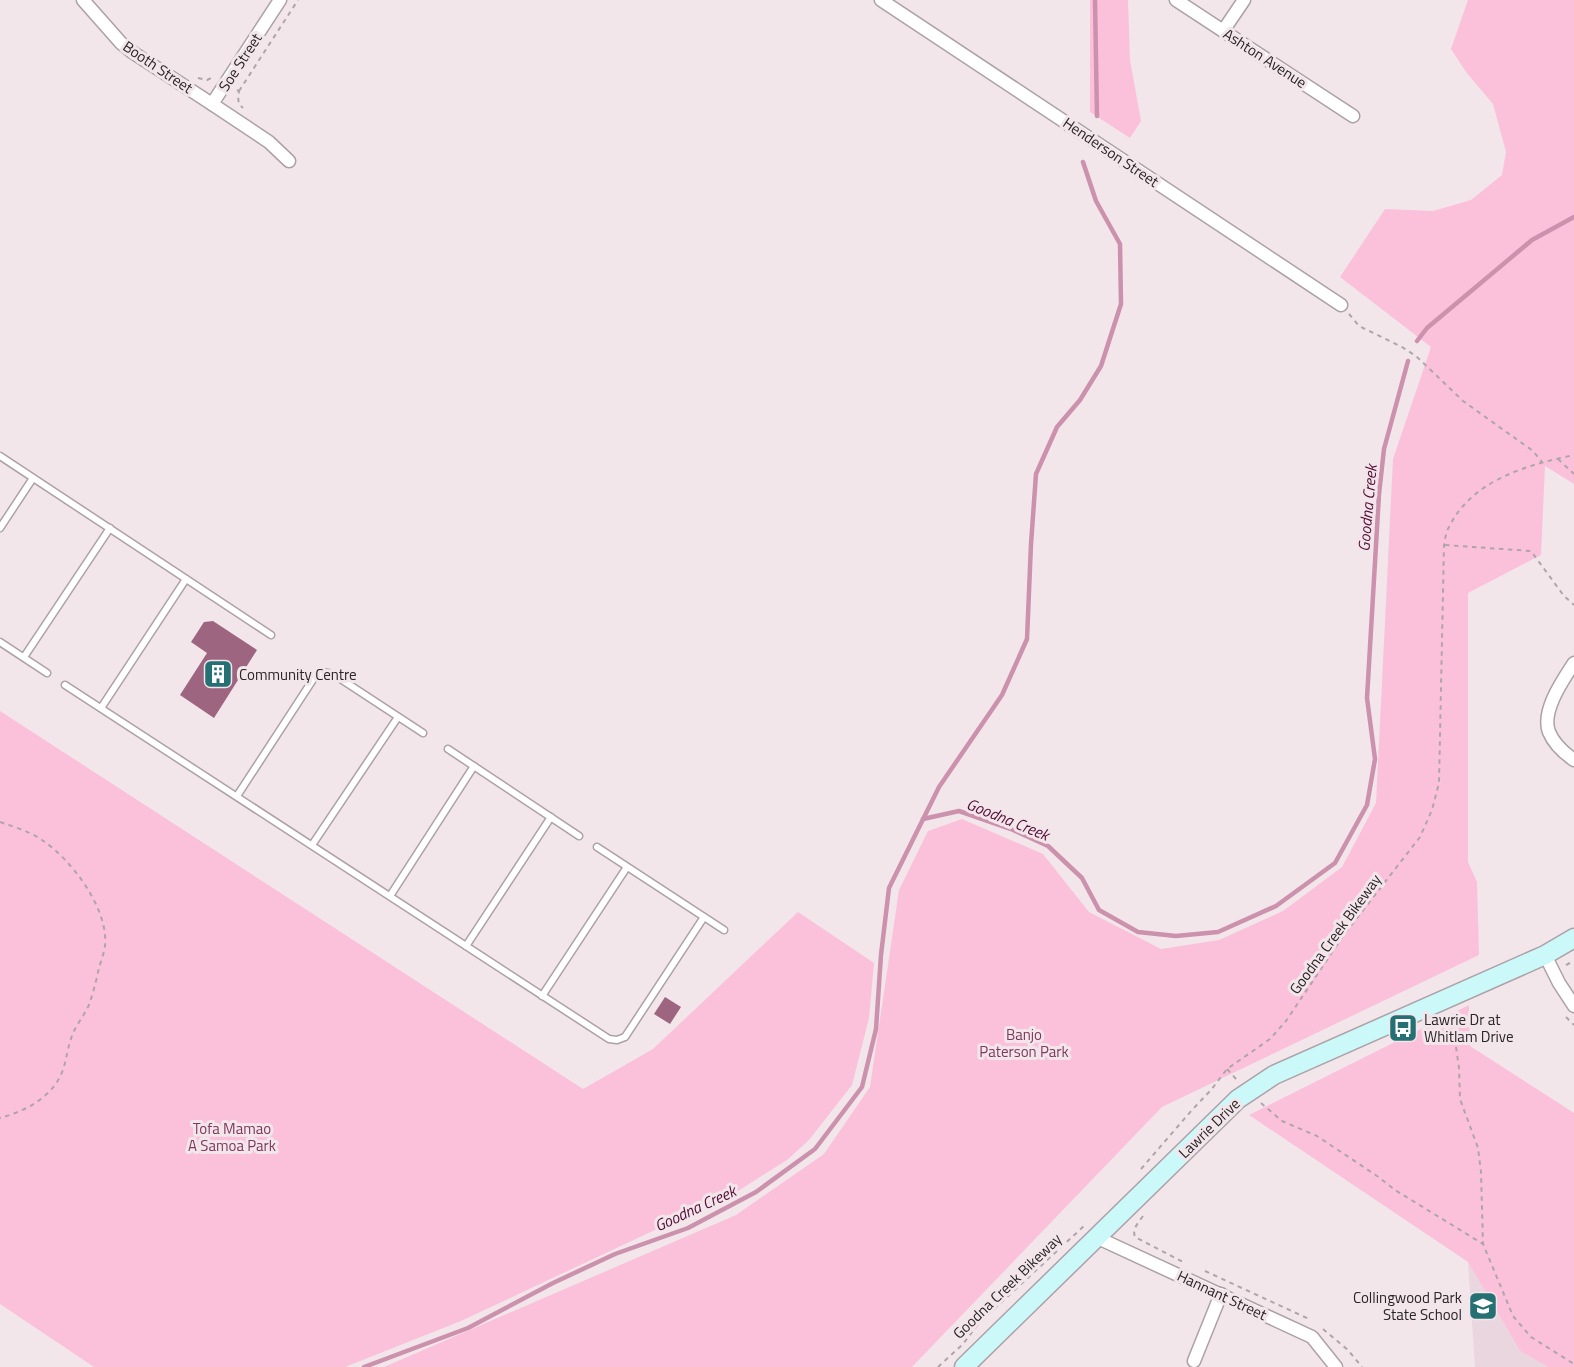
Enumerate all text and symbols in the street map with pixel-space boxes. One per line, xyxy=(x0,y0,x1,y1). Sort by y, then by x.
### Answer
street label: Ashton Avenue xyxy=(1219,22,1311,94)
street label: Soe Street xyxy=(212,28,268,96)
street label: Booth Street xyxy=(118,35,198,99)
street label: Henderson Street xyxy=(1058,111,1164,193)
water label: Goodna Creek xyxy=(1351,462,1383,553)
building icon: Community Centre xyxy=(202,658,234,690)
place label: Community Centre xyxy=(239,663,357,686)
water label: Goodna Creek xyxy=(963,792,1055,847)
street label: Goodna Creek Bikeway xyxy=(1283,869,1387,999)
place label: Lawrie Dr at Whitlam Drive xyxy=(1424,1008,1514,1048)
bus stop icon: Lawrie Dr at Whitlam Drive xyxy=(1387,1012,1419,1044)
park label: Banjo Paterson Park xyxy=(979,1023,1069,1063)
street label: Lawrie Drive xyxy=(1173,1093,1245,1163)
park label: Tofa Mamao A Samoa Park xyxy=(188,1117,276,1157)
water label: Goodna Creek xyxy=(650,1178,741,1237)
street label: Goodna Creek Bikeway xyxy=(947,1228,1067,1344)
street label: Hannant Street xyxy=(1173,1264,1271,1326)
place label: Collingwood Park State School xyxy=(1353,1286,1462,1326)
school or university icon: Collingwood Park State School xyxy=(1467,1290,1499,1322)

